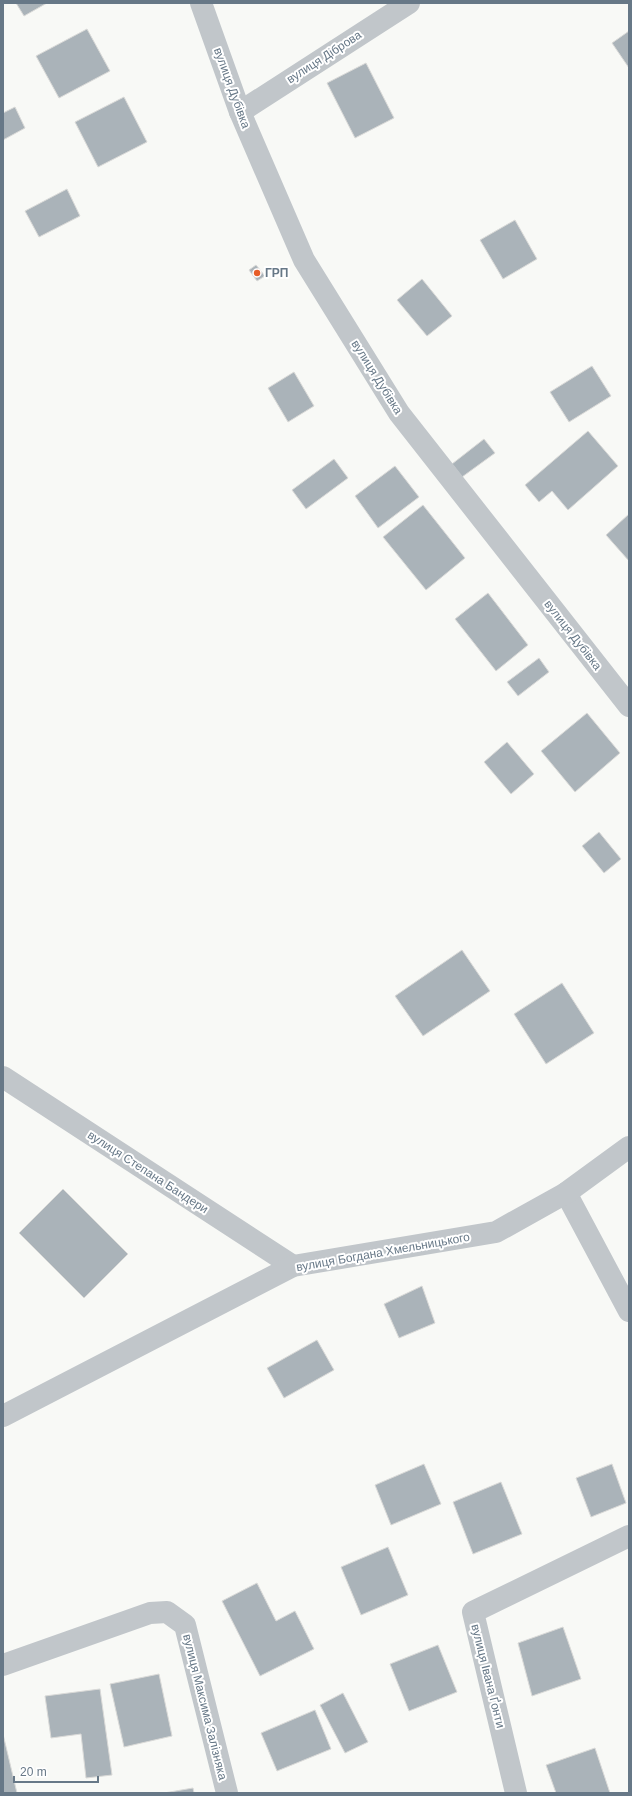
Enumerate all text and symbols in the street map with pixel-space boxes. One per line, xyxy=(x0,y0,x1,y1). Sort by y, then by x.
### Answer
street label: вулиця Діброва xyxy=(284,27,364,86)
street label: вулиця Дубівка xyxy=(211,46,253,131)
place label: ГРП xyxy=(265,266,288,280)
marker: ГРП xyxy=(252,268,262,278)
street label: вулиця Дубівка xyxy=(349,337,406,417)
street label: вулиця Дубівка xyxy=(541,597,605,673)
street label: вулиця Степана Бандери xyxy=(85,1128,211,1216)
street label: вулиця Богдана Хмельницького xyxy=(295,1230,471,1274)
street label: вулиця Івана Ґонти xyxy=(468,1622,509,1729)
street label: вулиця Максима Залізняка xyxy=(180,1633,230,1782)
scale bar xyxy=(14,1758,98,1784)
text: 20 m xyxy=(20,1765,47,1779)

